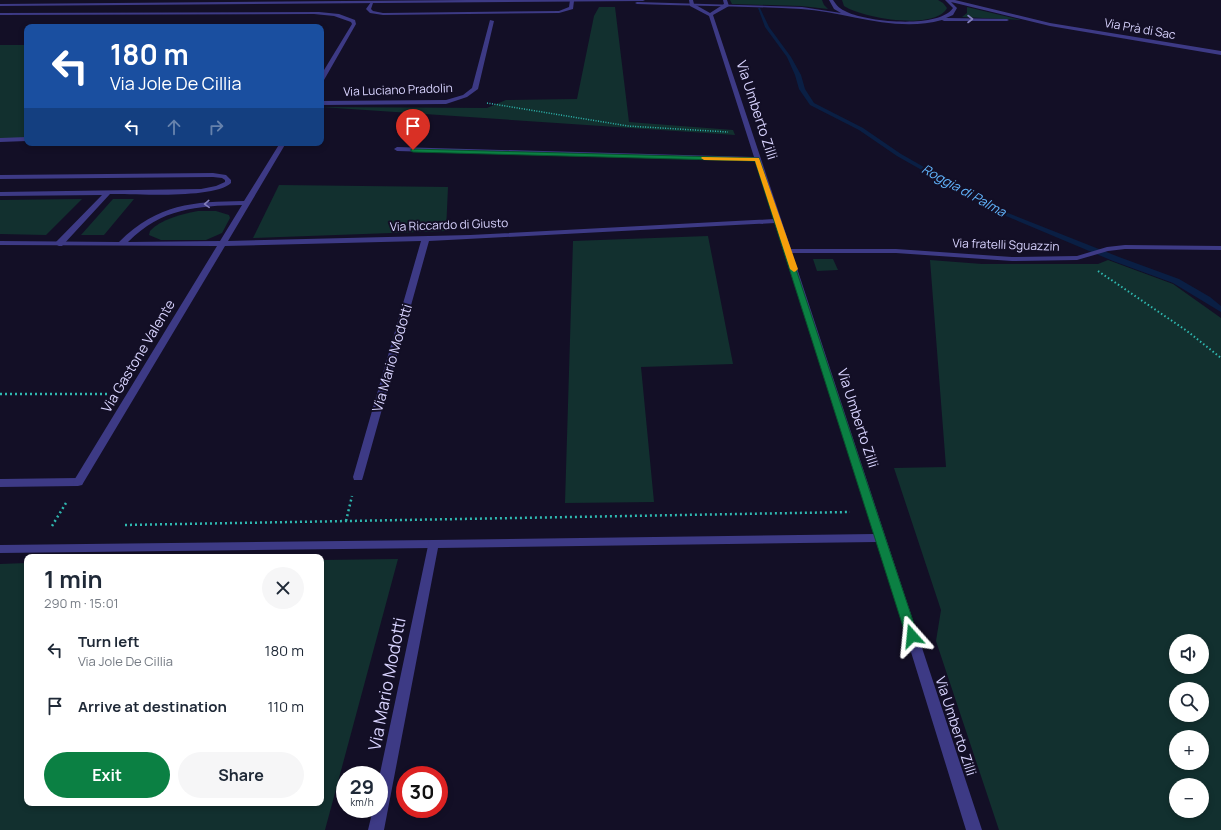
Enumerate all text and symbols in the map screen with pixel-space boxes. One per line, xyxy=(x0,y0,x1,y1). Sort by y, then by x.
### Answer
street label: Via Prà di Sac xyxy=(1103,14,1178,43)
one-way arrow xyxy=(967,15,973,23)
text: 180 m xyxy=(110,35,189,73)
icon: left xyxy=(44,40,96,92)
street label: Via Umberto Zilli xyxy=(732,58,782,162)
text: Via Jole De Cillia xyxy=(110,71,242,95)
street label: Via Luciano Pradolin xyxy=(343,79,453,100)
pin xyxy=(396,109,430,150)
icon: arrive xyxy=(402,115,424,137)
icon: left xyxy=(121,116,143,138)
icon: ahead xyxy=(163,116,185,138)
icon: right xyxy=(205,116,227,138)
water label: Roggia di Palma xyxy=(919,159,1010,221)
one-way arrow xyxy=(204,200,210,208)
street label: Via Riccardo di Giusto xyxy=(389,214,508,235)
street label: Via fratelli Sguazzin xyxy=(952,234,1060,255)
street label: Via Gastone Valente xyxy=(96,296,179,416)
street label: Via Mario Modotti xyxy=(367,302,416,414)
street label: Via Umberto Zilli xyxy=(833,366,883,470)
text: 1 min xyxy=(44,562,103,595)
button: close xyxy=(262,567,304,609)
text: 290 m · 15:01 xyxy=(44,594,119,612)
street label: Via Mario Modotti xyxy=(362,615,411,752)
position arrow xyxy=(891,615,933,657)
text: Turn left xyxy=(78,631,140,652)
map controls xyxy=(1169,634,1209,818)
button: sound xyxy=(1169,634,1209,674)
icon: left xyxy=(44,639,66,661)
text: 180 m xyxy=(265,640,304,661)
text: Via Jole De Cillia xyxy=(78,652,173,670)
street label: Via Umberto Zilli xyxy=(931,674,981,778)
button: search xyxy=(1169,682,1209,722)
icon: arrive xyxy=(44,695,66,717)
text: Arrive at destination xyxy=(78,696,227,717)
text: 110 m xyxy=(267,696,304,717)
button: + xyxy=(1169,730,1209,770)
button: Exit xyxy=(44,752,170,798)
button: Share xyxy=(178,752,304,798)
speed limit sign: 30 xyxy=(396,766,448,818)
text: 29 xyxy=(350,773,374,800)
button: − xyxy=(1169,778,1209,818)
text: km/h xyxy=(350,795,374,809)

